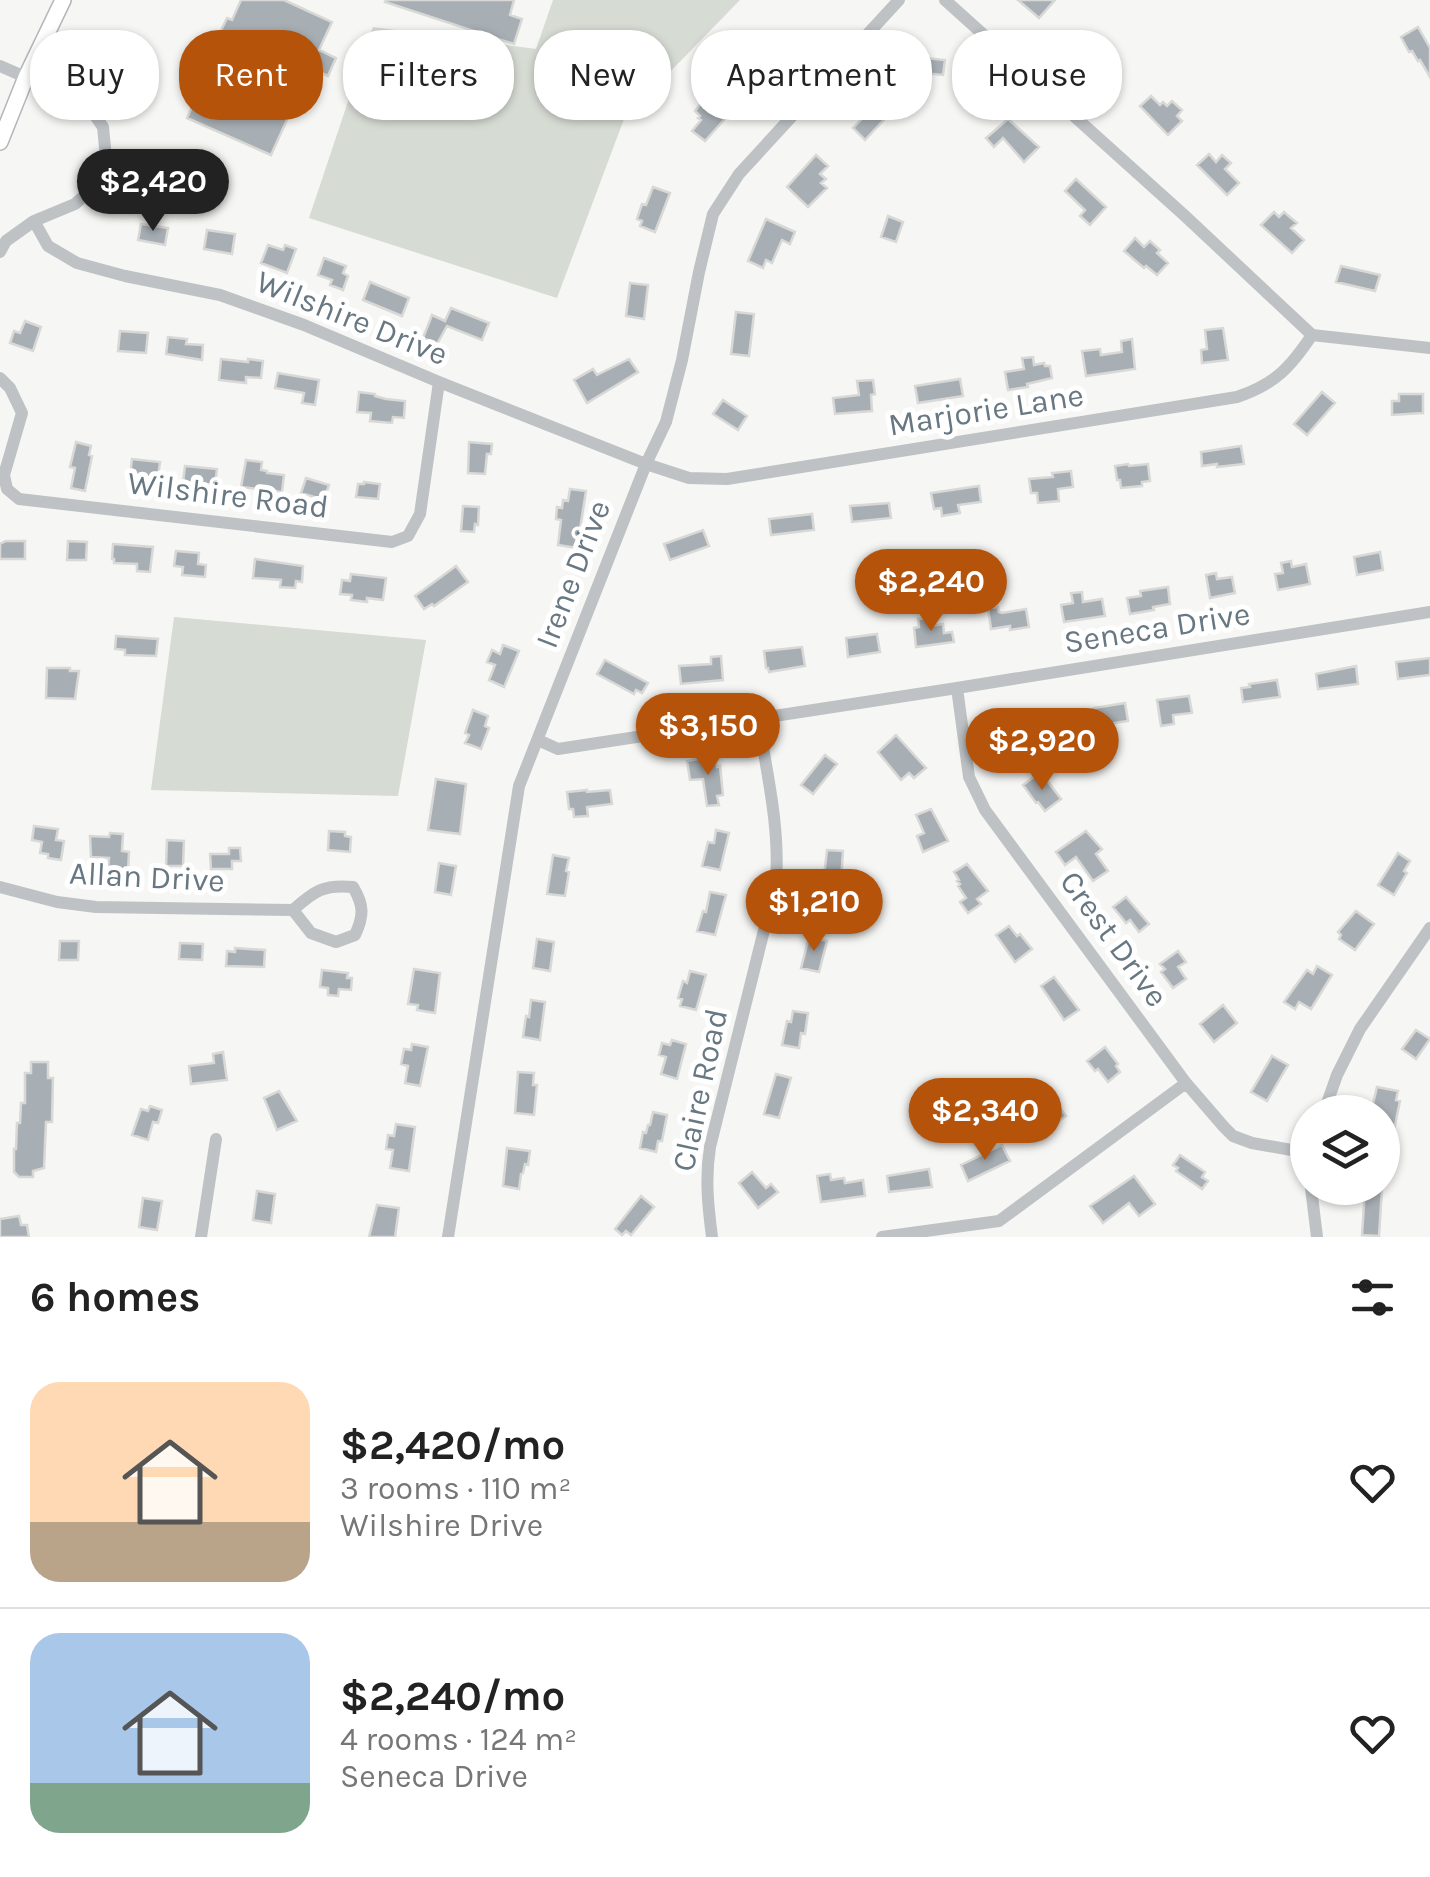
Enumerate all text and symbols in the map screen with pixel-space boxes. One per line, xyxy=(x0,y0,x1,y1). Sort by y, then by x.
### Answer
chip: Buy xyxy=(30,30,159,120)
chip: Rent xyxy=(179,30,323,120)
chip: Filters xyxy=(343,30,514,120)
chip: New xyxy=(534,30,671,120)
chip: Apartment xyxy=(691,30,932,120)
chip: House xyxy=(952,30,1122,120)
pin: $2,420 xyxy=(72,149,234,234)
text: $2,420 xyxy=(99,163,207,200)
street label: Wilshire Drive xyxy=(251,263,453,373)
street label: Marjorie Lane xyxy=(886,376,1086,444)
street label: Wilshire Road xyxy=(125,464,331,526)
street label: Irene Drive xyxy=(528,495,618,653)
pin: $2,240 xyxy=(850,549,1012,634)
text: $2,240 xyxy=(877,563,985,600)
street label: Seneca Drive xyxy=(1061,595,1253,661)
pin: $3,150 xyxy=(627,693,789,778)
text: $3,150 xyxy=(658,707,758,744)
pin: $2,920 xyxy=(961,708,1123,793)
text: $2,920 xyxy=(988,722,1096,759)
street label: Allan Drive xyxy=(68,854,226,900)
street label: Crest Drive xyxy=(1052,864,1176,1014)
pin: $1,210 xyxy=(733,869,895,954)
text: $1,210 xyxy=(768,883,860,920)
street label: Claire Road xyxy=(665,1005,735,1175)
pin: $2,340 xyxy=(904,1078,1066,1163)
text: $2,340 xyxy=(931,1092,1039,1129)
map controls xyxy=(1290,1095,1400,1205)
button: layers xyxy=(1290,1095,1400,1205)
icon: filters xyxy=(1345,1270,1400,1325)
text: 6 homes xyxy=(30,1272,200,1322)
text: $2,420/mo xyxy=(340,1420,565,1470)
icon: home xyxy=(110,1422,230,1542)
icon: heart xyxy=(1345,1455,1400,1510)
text: 3 rooms · 110 m² xyxy=(340,1470,571,1507)
text: Wilshire Drive xyxy=(340,1507,543,1544)
text: $2,240/mo xyxy=(340,1671,565,1721)
icon: home xyxy=(110,1673,230,1793)
icon: heart xyxy=(1345,1706,1400,1761)
text: 4 rooms · 124 m² xyxy=(340,1721,577,1758)
text: Seneca Drive xyxy=(340,1758,528,1795)

